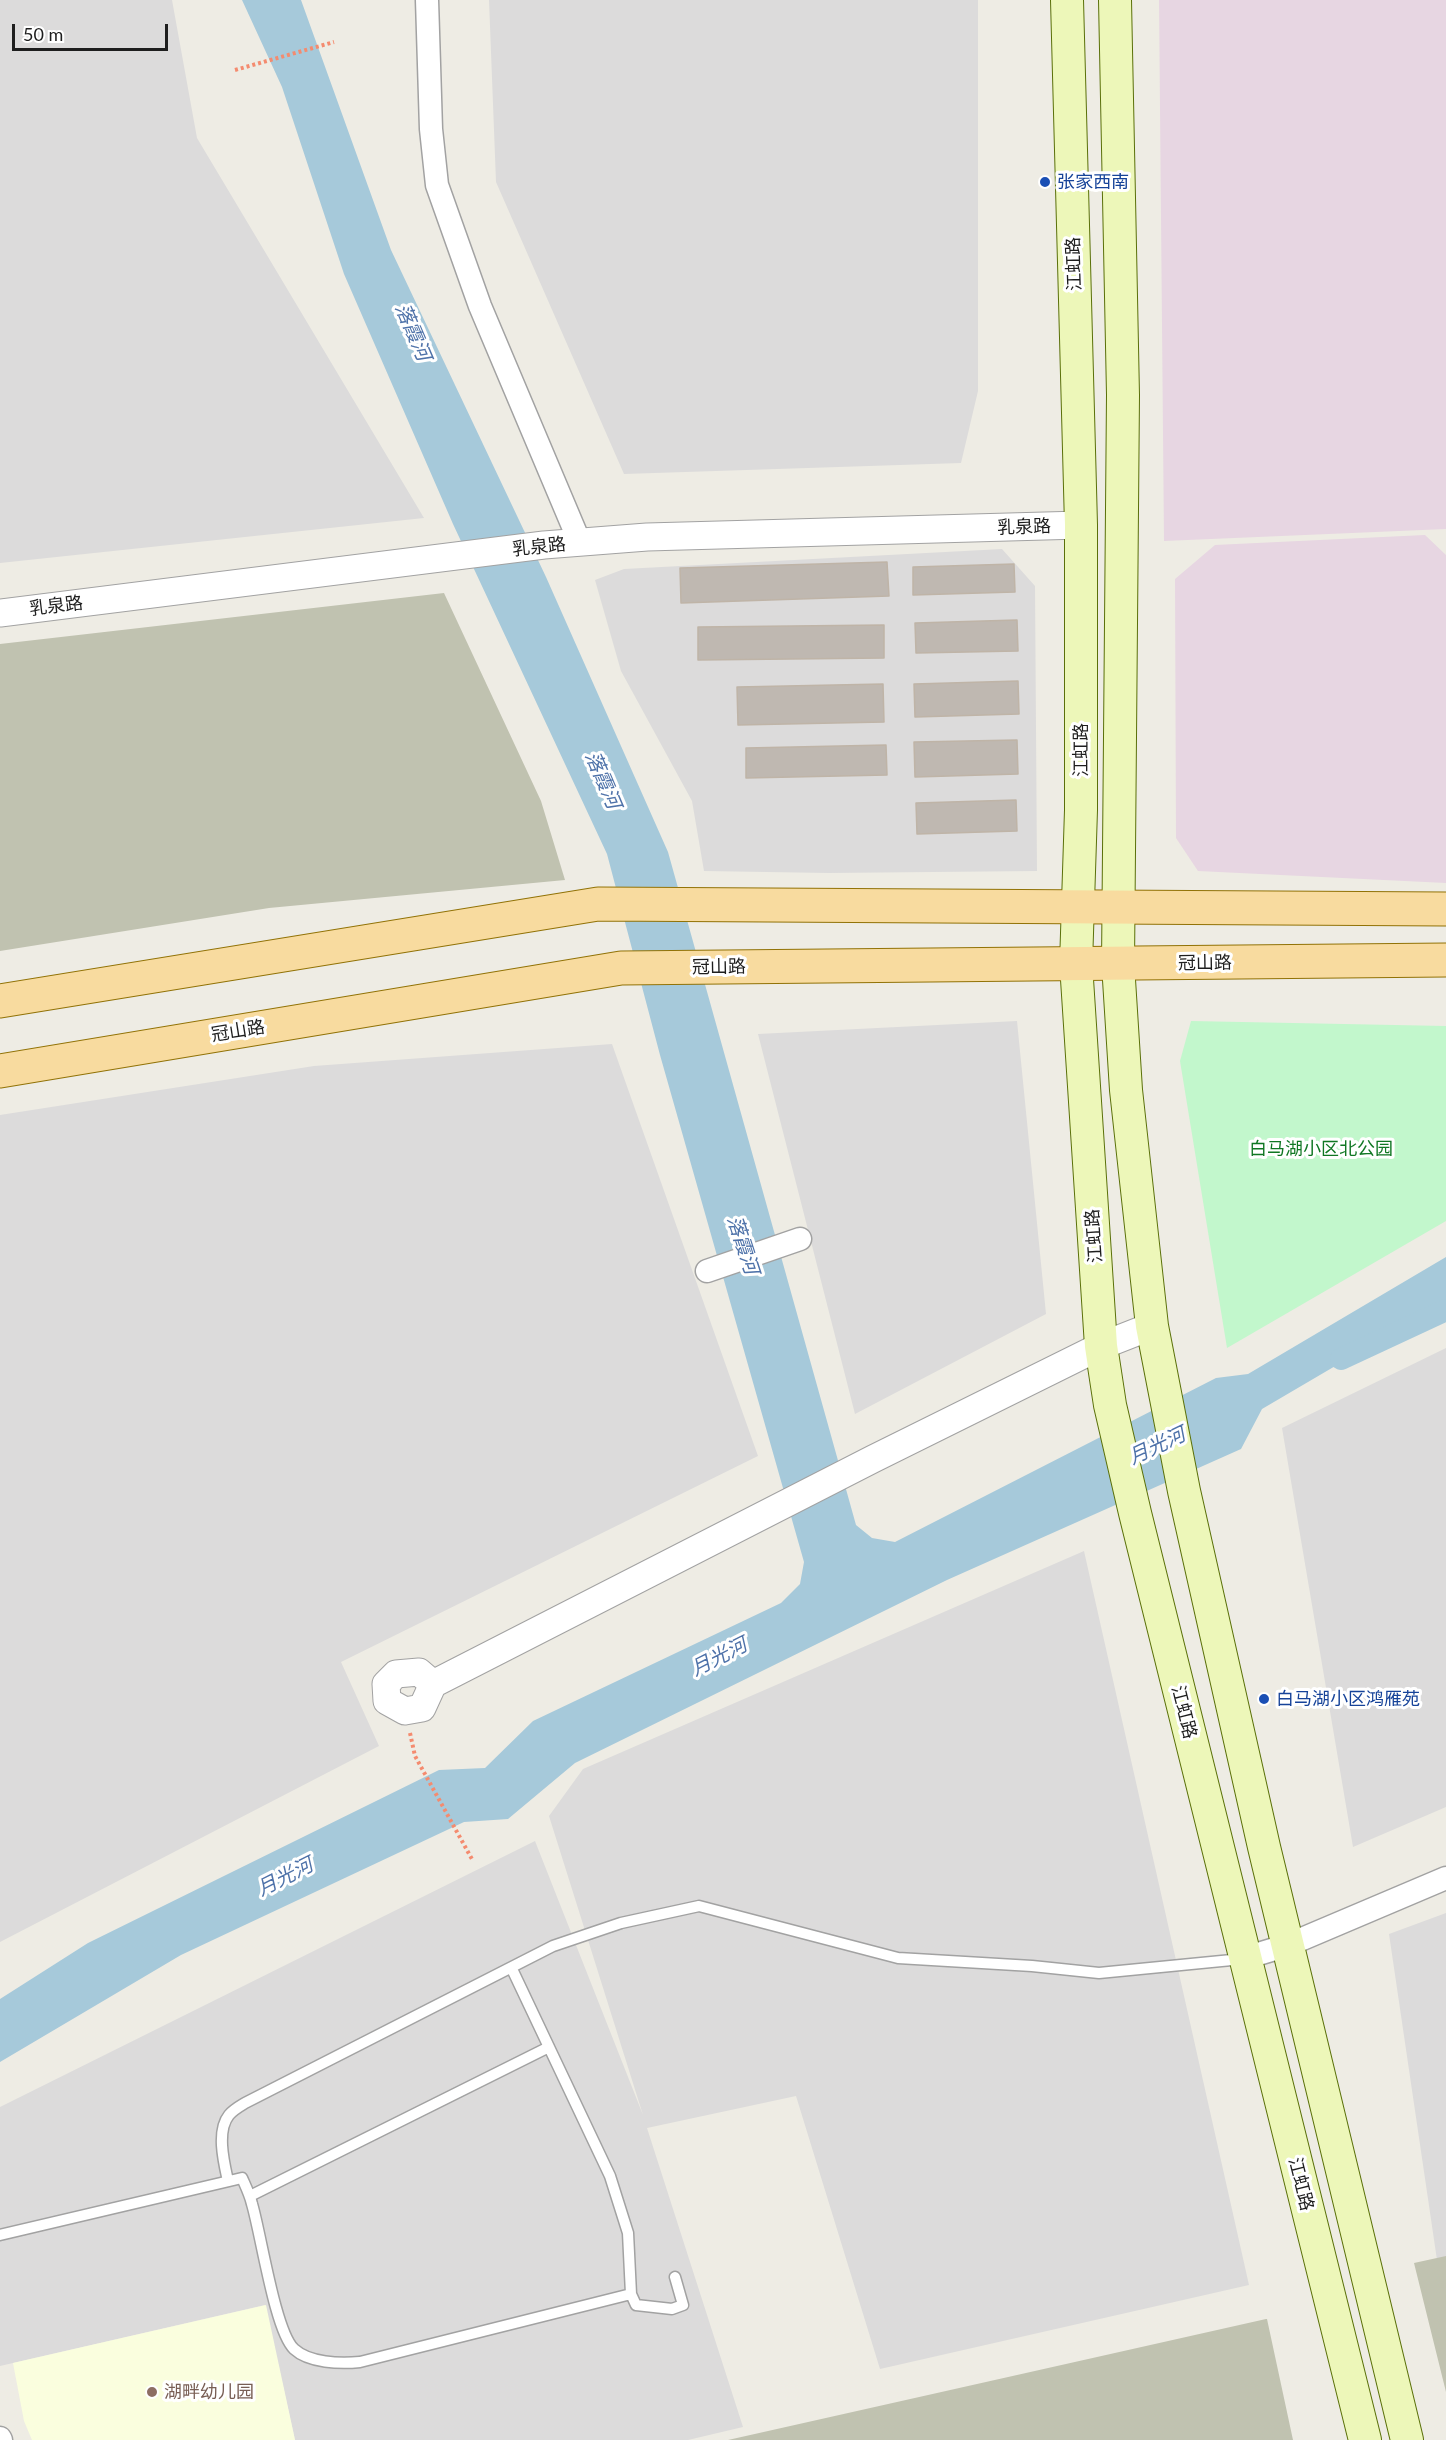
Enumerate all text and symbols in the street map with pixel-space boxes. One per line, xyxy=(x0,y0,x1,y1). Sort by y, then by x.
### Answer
scale bar xyxy=(15,12,171,50)
text: 50 m xyxy=(23,23,63,45)
place label: 张家西南 xyxy=(1057,171,1129,193)
marker: 张家西南 xyxy=(1038,175,1052,189)
street label: 江虹路 xyxy=(1062,237,1086,291)
water label: 落霞河 xyxy=(390,300,436,364)
street label: 乳泉路 xyxy=(997,515,1051,539)
street label: 乳泉路 xyxy=(511,533,567,561)
street label: 乳泉路 xyxy=(28,592,84,620)
street label: 江虹路 xyxy=(1070,723,1092,777)
water label: 落霞河 xyxy=(580,748,626,812)
street label: 冠山路 xyxy=(1178,952,1232,974)
street label: 冠山路 xyxy=(692,956,746,978)
street label: 冠山路 xyxy=(210,1016,266,1046)
park label: 白马湖小区北公园 xyxy=(1249,1138,1393,1160)
street label: 江虹路 xyxy=(1081,1208,1107,1264)
water label: 落霞河 xyxy=(722,1213,764,1277)
water label: 月光河 xyxy=(1125,1422,1189,1470)
water label: 月光河 xyxy=(687,1633,751,1681)
street label: 江虹路 xyxy=(1167,1683,1201,1741)
place label: 白马湖小区鸿雁苑 xyxy=(1276,1688,1420,1710)
marker: 白马湖小区鸿雁苑 xyxy=(1257,1692,1271,1706)
water label: 月光河 xyxy=(253,1853,317,1901)
street label: 江虹路 xyxy=(1284,2155,1318,2213)
place label: 湖畔幼儿园 xyxy=(164,2381,254,2403)
marker: 湖畔幼儿园 xyxy=(145,2385,159,2399)

